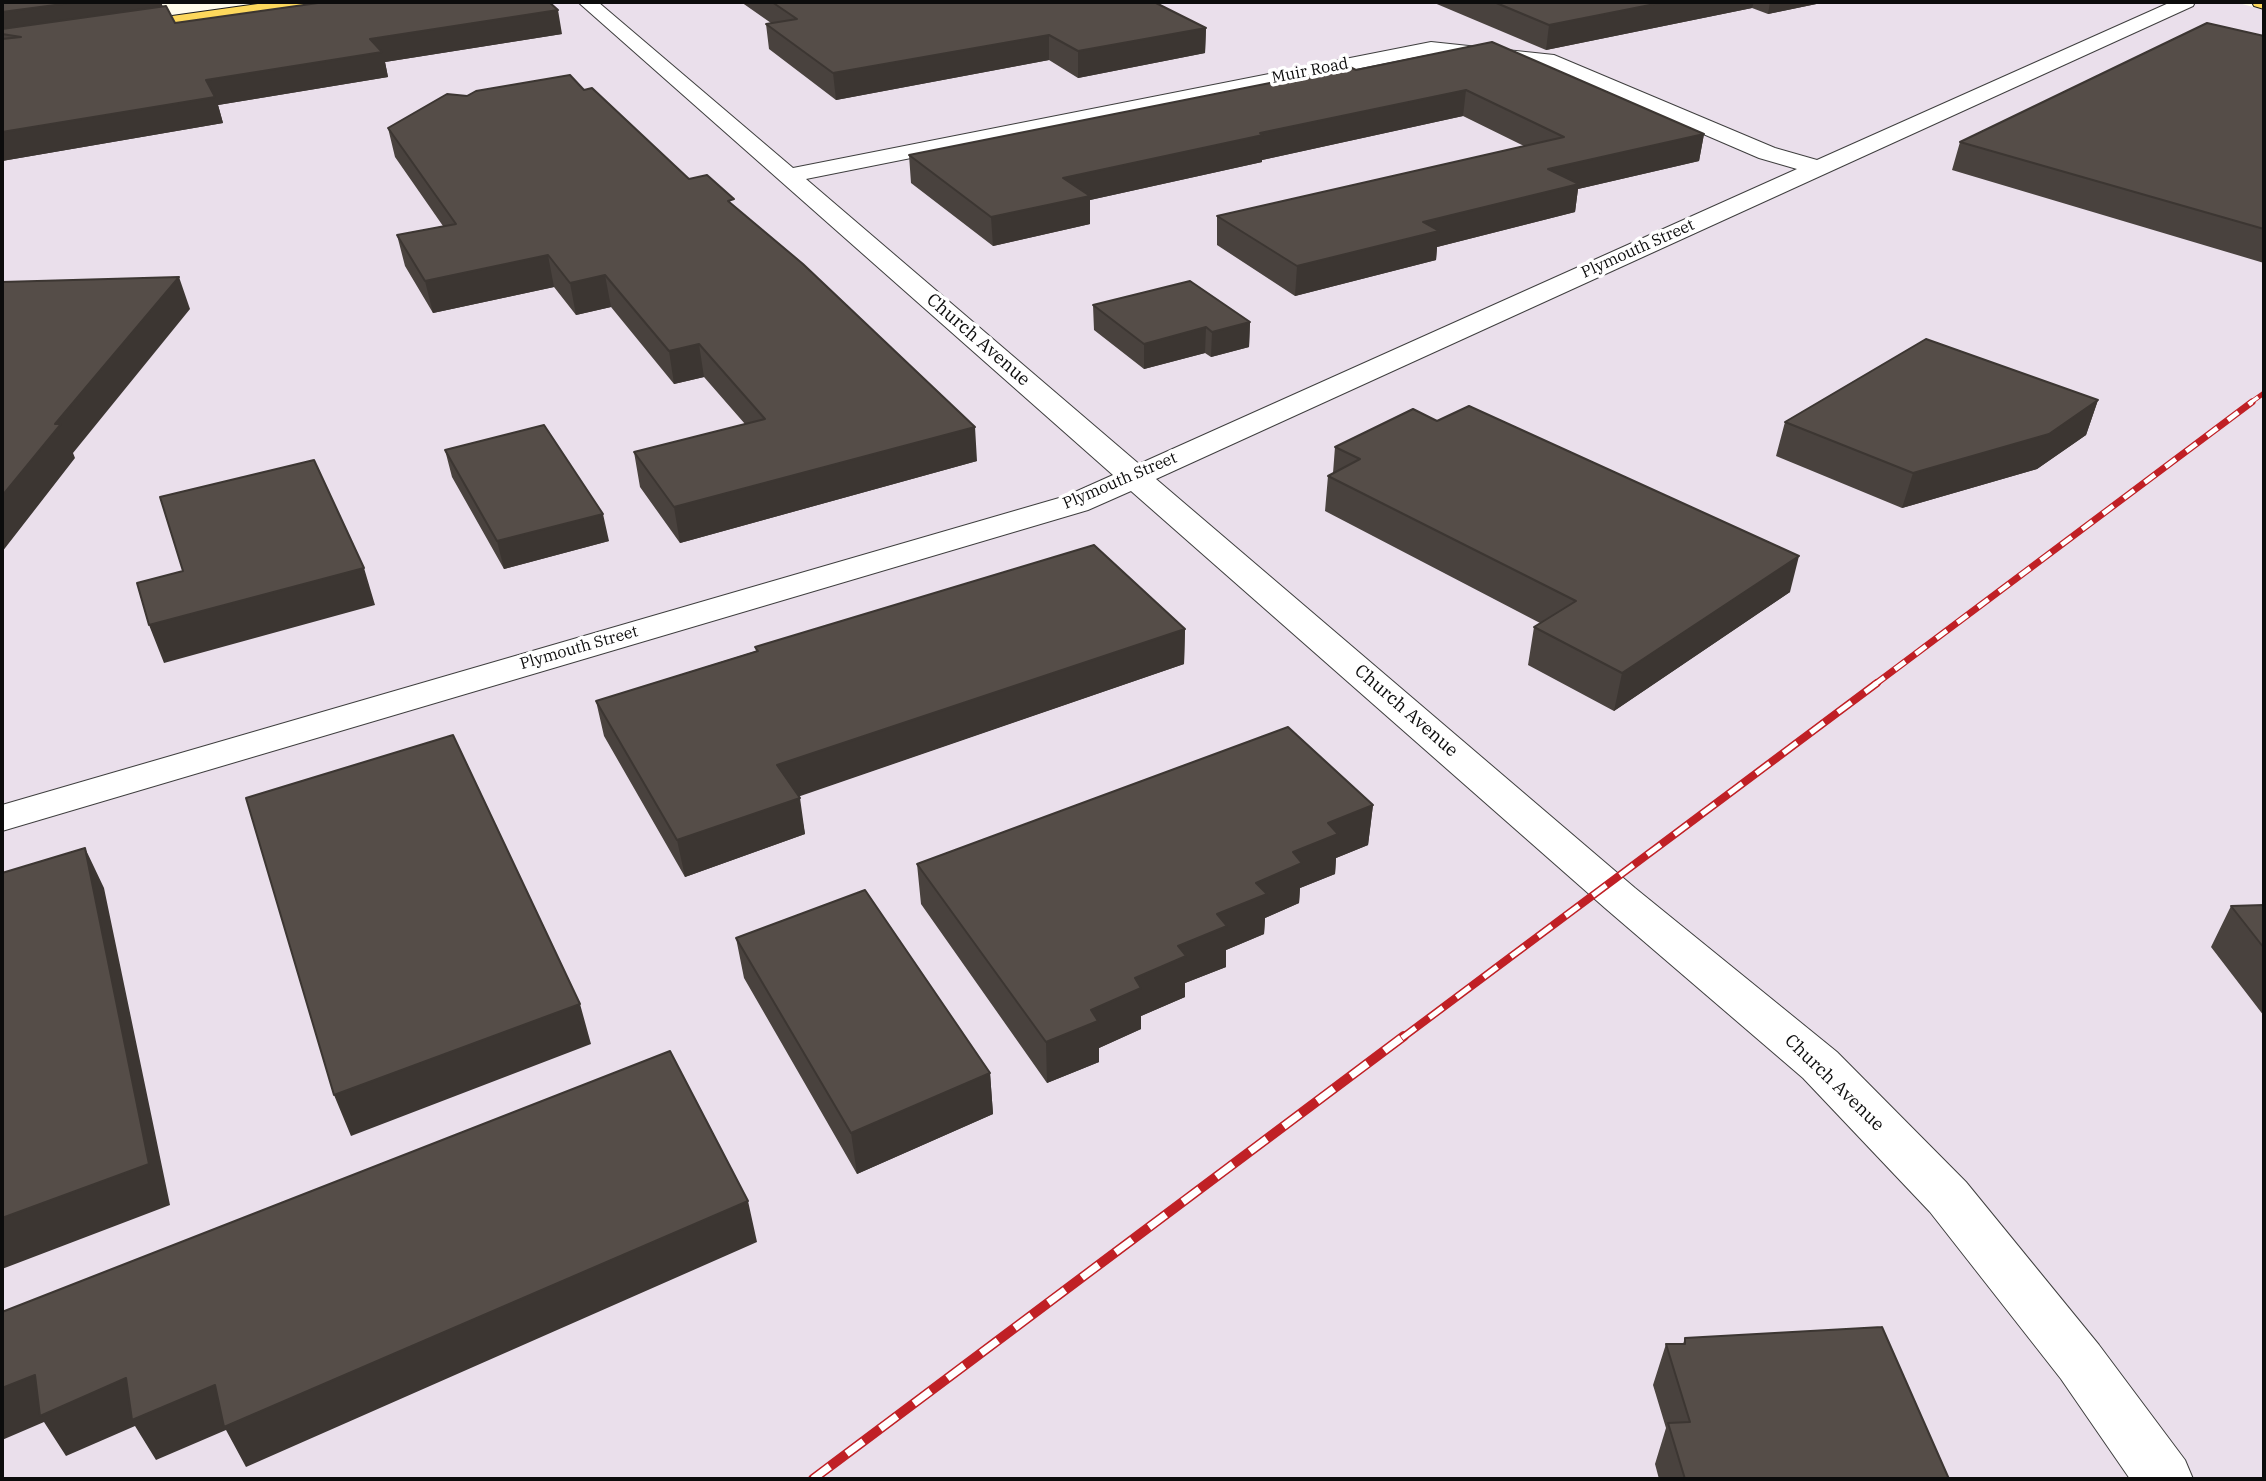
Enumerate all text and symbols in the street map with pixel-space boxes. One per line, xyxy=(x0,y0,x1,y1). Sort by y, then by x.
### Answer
street label: Muir Road xyxy=(1270,54,1350,88)
street label: Plymouth Street xyxy=(1578,215,1698,283)
street label: Church Avenue xyxy=(922,289,1034,391)
street label: Plymouth Street xyxy=(1060,448,1180,514)
street label: Plymouth Street xyxy=(518,622,640,674)
street label: Church Avenue xyxy=(1350,660,1462,762)
street label: Church Avenue xyxy=(1780,1030,1888,1136)

